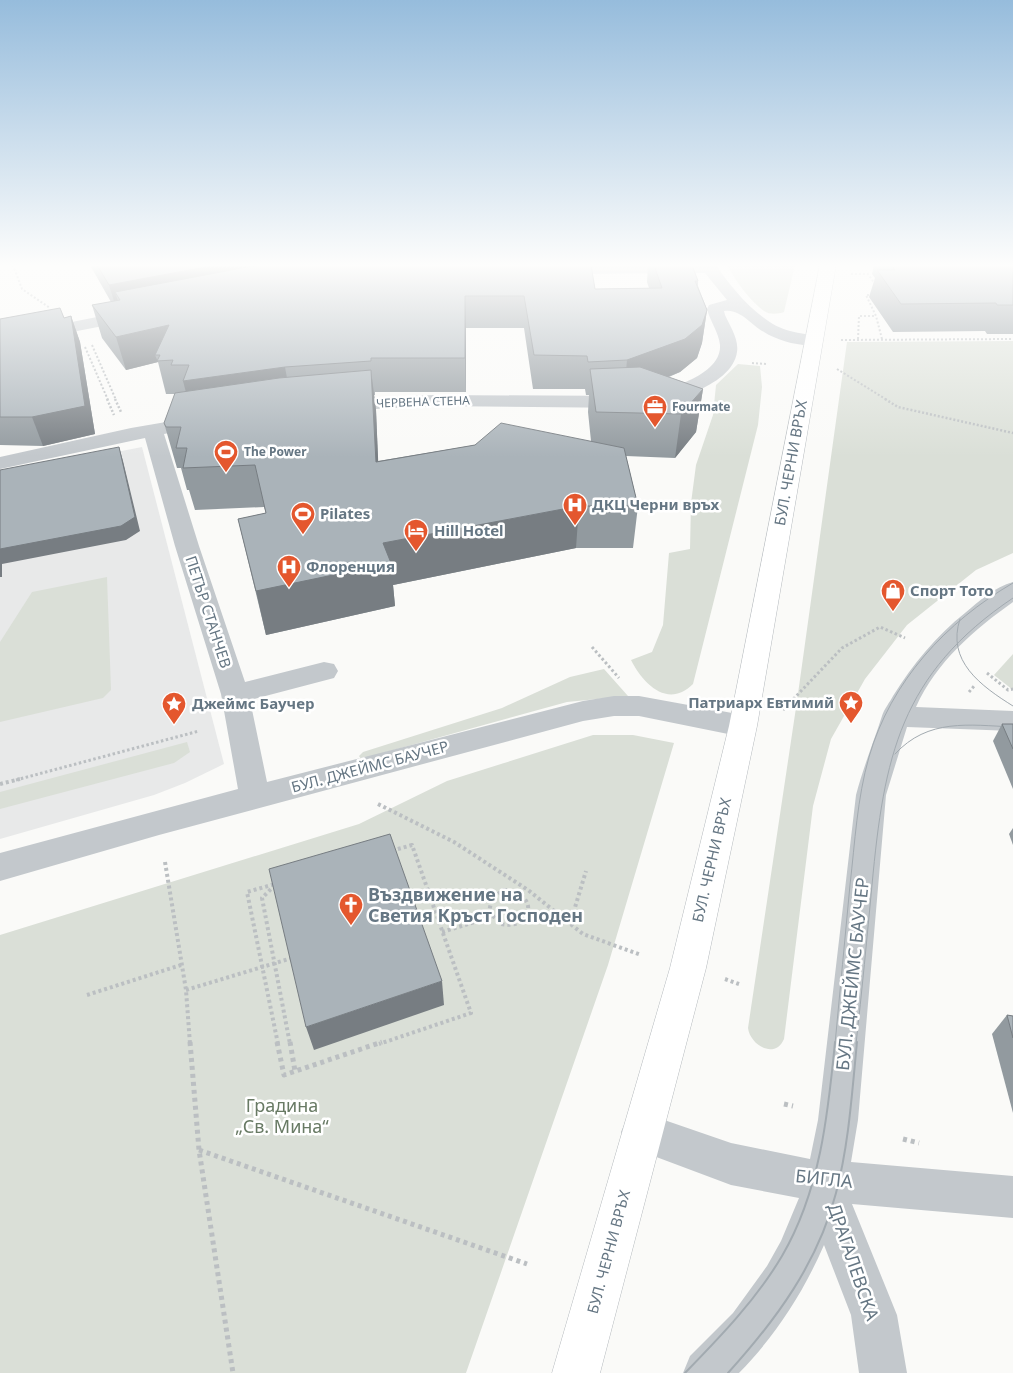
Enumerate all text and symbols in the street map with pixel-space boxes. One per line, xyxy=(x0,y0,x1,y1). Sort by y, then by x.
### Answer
street label: ЧЕРВЕНА СТЕНА xyxy=(376,391,470,412)
office icon: Fourmate xyxy=(642,394,668,428)
place label: Fourmate xyxy=(672,398,731,415)
street label: БУЛ. ЧЕРНИ ВРЪХ xyxy=(769,398,811,527)
sports icon: The Power xyxy=(213,439,239,473)
place label: The Power xyxy=(244,443,307,460)
hospital icon: ДКЦ Черни връх xyxy=(562,492,588,526)
place label: ДКЦ Черни връх xyxy=(592,494,720,514)
sports icon: Pilates xyxy=(290,501,316,535)
place label: Pilates xyxy=(320,503,370,523)
hotel icon: Hill Hotel xyxy=(403,518,429,552)
place label: Hill Hotel xyxy=(434,520,504,540)
street label: ПЕТЪР СТАНЧЕВ xyxy=(181,553,237,670)
hospital icon: Флоренция xyxy=(276,554,302,588)
place label: Флоренция xyxy=(306,556,395,576)
shop icon: Спорт Тото xyxy=(880,578,906,612)
place label: Спорт Тото xyxy=(910,580,994,600)
place icon: Патриарх Евтимий xyxy=(838,690,864,724)
place icon: Джеймс Баучер xyxy=(161,691,187,725)
place label: Патриарх Евтимий xyxy=(688,692,834,712)
place label: Джеймс Баучер xyxy=(192,693,314,713)
street label: БУЛ. ДЖЕЙМС БАУЧЕР xyxy=(289,735,451,797)
street label: БУЛ. ЧЕРНИ ВРЪХ xyxy=(687,795,735,924)
street label: БУЛ. ДЖЕЙМС БАУЧЕР xyxy=(830,876,874,1072)
place label: Въздвижение на Светия Кръст Господен xyxy=(368,882,583,927)
church icon: Въздвижение на Светия Кръст Господен xyxy=(338,892,364,926)
park label: Градина „Св. Мина“ xyxy=(235,1093,329,1138)
street label: БИГЛА xyxy=(794,1163,854,1193)
street label: БУЛ. ЧЕРНИ ВРЪХ xyxy=(582,1187,634,1316)
street label: ДРАГАЛЕВСКА xyxy=(823,1200,885,1324)

